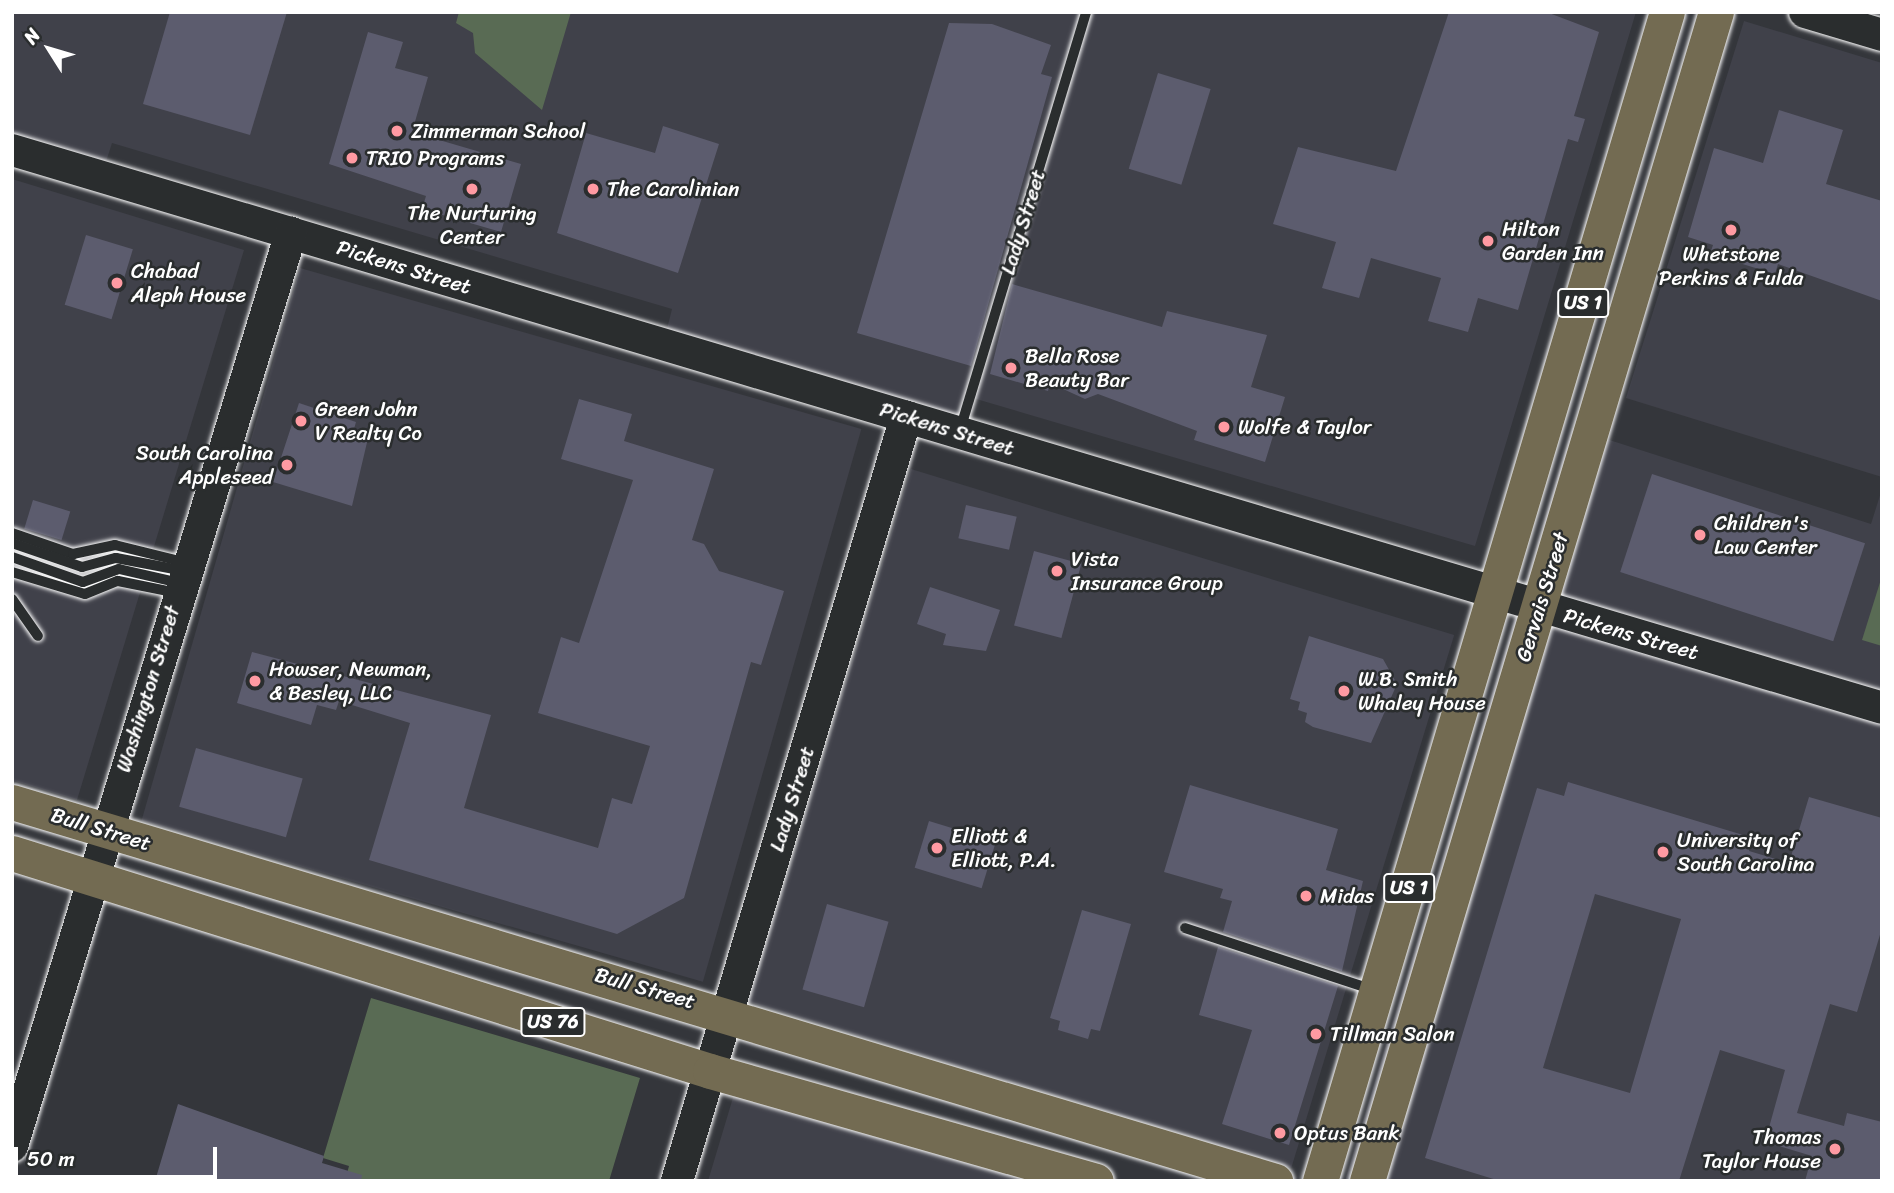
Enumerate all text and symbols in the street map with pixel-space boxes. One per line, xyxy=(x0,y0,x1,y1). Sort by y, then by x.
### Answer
north arrow xyxy=(14,14,84,84)
text: N xyxy=(15,21,49,51)
place label: Zimmerman School xyxy=(411,118,585,144)
marker: Zimmerman School xyxy=(389,123,405,139)
place label: TRIO Programs xyxy=(366,145,505,171)
marker: TRIO Programs xyxy=(344,150,360,166)
street label: Lady Street xyxy=(995,166,1051,278)
place label: The Carolinian xyxy=(607,176,740,202)
marker: The Nurturing Center xyxy=(464,181,480,197)
marker: The Carolinian xyxy=(585,181,601,197)
place label: The Nurturing Center xyxy=(407,200,537,250)
place label: Hilton Garden Inn xyxy=(1502,216,1604,266)
marker: Whetstone Perkins & Fulda xyxy=(1723,222,1739,238)
marker: Hilton Garden Inn xyxy=(1480,233,1496,249)
street label: Pickens Street xyxy=(334,235,474,299)
place label: Whetstone Perkins & Fulda xyxy=(1659,241,1803,291)
place label: Chabad Aleph House xyxy=(131,258,246,308)
marker: Chabad Aleph House xyxy=(109,275,125,291)
road number: US 1 xyxy=(1557,288,1609,318)
place label: Bella Rose Beauty Bar xyxy=(1025,343,1129,393)
marker: Bella Rose Beauty Bar xyxy=(1003,360,1019,376)
place label: Green John V Realty Co xyxy=(315,396,422,446)
street label: Pickens Street xyxy=(877,397,1017,461)
marker: Green John V Realty Co xyxy=(293,413,309,429)
place label: Wolfe & Taylor xyxy=(1238,414,1371,440)
marker: Wolfe & Taylor xyxy=(1216,419,1232,435)
place label: South Carolina Appleseed xyxy=(136,440,273,490)
marker: South Carolina Appleseed xyxy=(279,457,295,473)
place label: Children's Law Center xyxy=(1714,510,1818,560)
marker: Children's Law Center xyxy=(1692,527,1708,543)
street label: Gervais Street xyxy=(1510,529,1574,665)
place label: Vista Insurance Group xyxy=(1071,546,1223,596)
marker: Vista Insurance Group xyxy=(1049,563,1065,579)
street label: Washington Street xyxy=(111,603,185,775)
street label: Pickens Street xyxy=(1561,603,1701,665)
place label: Howser, Newman, & Besley, LLC xyxy=(269,656,433,706)
place label: W.B. Smith Whaley House xyxy=(1358,666,1485,716)
marker: Howser, Newman, & Besley, LLC xyxy=(247,673,263,689)
marker: W.B. Smith Whaley House xyxy=(1336,683,1352,699)
street label: Lady Street xyxy=(764,743,820,855)
street label: Bull Street xyxy=(48,802,154,856)
place label: Elliott & Elliott, P.A. xyxy=(951,823,1057,873)
place label: University of South Carolina xyxy=(1677,827,1814,877)
marker: Elliott & Elliott, P.A. xyxy=(929,840,945,856)
marker: University of South Carolina xyxy=(1655,844,1671,860)
road number: US 1 xyxy=(1383,873,1435,904)
place label: Midas xyxy=(1320,883,1374,909)
marker: Midas xyxy=(1298,888,1314,904)
street label: Bull Street xyxy=(592,962,698,1014)
road number: US 76 xyxy=(520,1006,586,1038)
place label: Tillman Salon xyxy=(1330,1021,1455,1047)
marker: Tillman Salon xyxy=(1308,1026,1324,1042)
place label: Optus Bank xyxy=(1294,1120,1399,1146)
place label: Thomas Taylor House xyxy=(1702,1124,1821,1174)
marker: Optus Bank xyxy=(1272,1125,1288,1141)
scale bar xyxy=(18,1134,220,1178)
text: 50 m xyxy=(27,1140,75,1178)
marker: Thomas Taylor House xyxy=(1827,1141,1843,1157)

